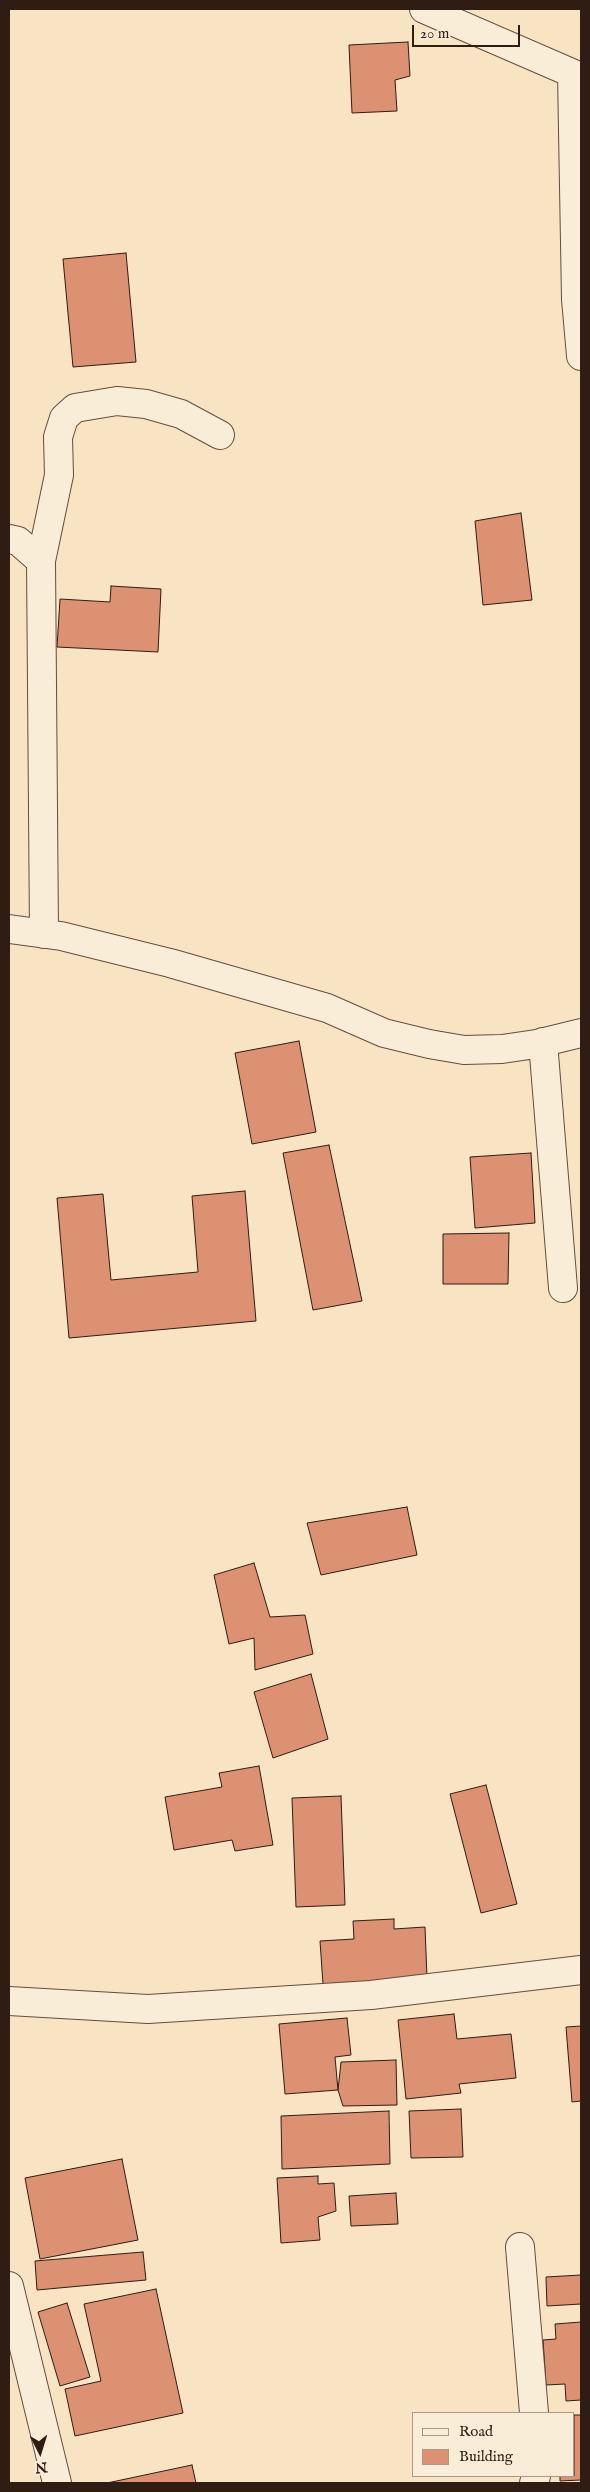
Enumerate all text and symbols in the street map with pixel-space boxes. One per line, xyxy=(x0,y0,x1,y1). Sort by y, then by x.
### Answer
scale bar xyxy=(415,15,522,47)
text: 20 m xyxy=(420,24,449,43)
legend xyxy=(412,2412,575,2477)
text: Road xyxy=(459,2422,493,2441)
north arrow xyxy=(15,2427,65,2477)
text: Building xyxy=(459,2447,513,2466)
text: N xyxy=(34,2457,48,2476)

